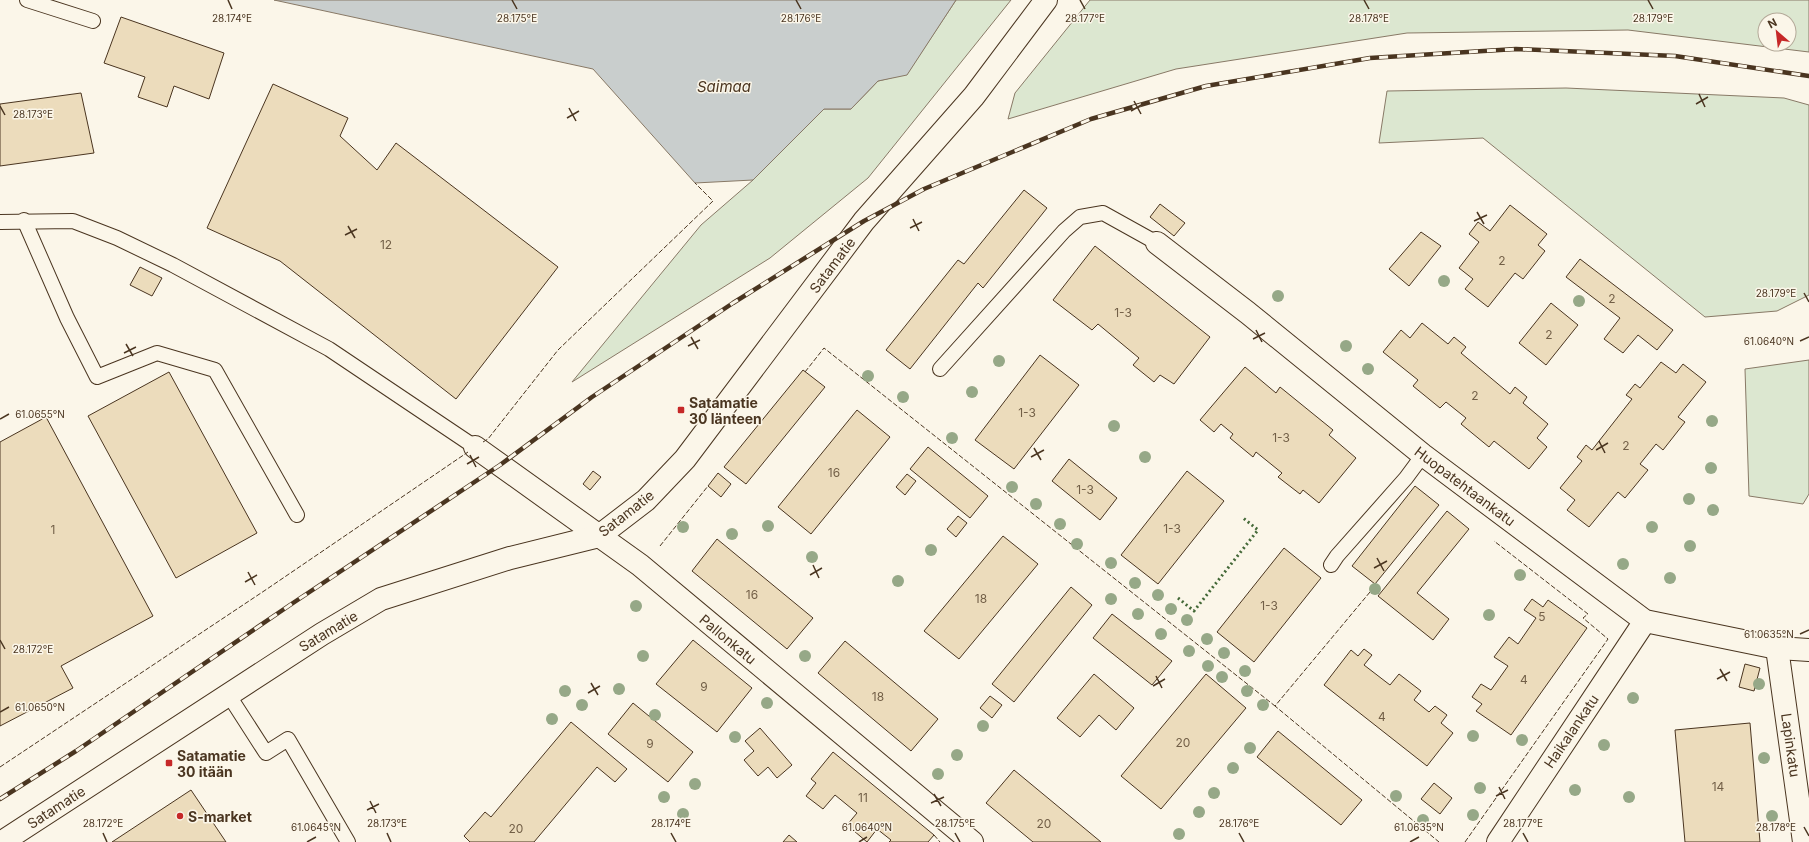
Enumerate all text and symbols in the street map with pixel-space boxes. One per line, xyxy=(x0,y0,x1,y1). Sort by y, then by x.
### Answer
text: 28.174°E xyxy=(212,12,252,24)
text: 28.175°E xyxy=(497,12,537,24)
text: 28.176°E xyxy=(781,12,821,24)
text: 28.177°E xyxy=(1065,12,1105,24)
text: 28.178°E xyxy=(1349,12,1389,24)
text: 28.179°E xyxy=(1633,12,1673,24)
north arrow xyxy=(1757,12,1797,52)
text: N xyxy=(1765,15,1779,31)
water label: Saimaa xyxy=(697,77,751,96)
text: 28.173°E xyxy=(13,108,53,120)
street label: Satamatie xyxy=(805,234,859,296)
house number: 12 xyxy=(380,237,392,252)
house number: 2 xyxy=(1498,253,1506,268)
text: 28.179°E xyxy=(1756,287,1796,299)
house number: 2 xyxy=(1608,291,1616,306)
house number: 1-3 xyxy=(1114,305,1132,320)
house number: 2 xyxy=(1545,327,1553,342)
text: 61.0640°N xyxy=(1744,335,1794,347)
house number: 2 xyxy=(1471,388,1479,403)
place label: Satamatie 30 länteen xyxy=(689,394,762,427)
marker: Satamatie 30 länteen xyxy=(676,405,686,415)
house number: 1-3 xyxy=(1018,405,1036,420)
text: 61.0655°N xyxy=(15,408,65,420)
house number: 1-3 xyxy=(1272,430,1290,445)
house number: 2 xyxy=(1622,438,1630,453)
street label: Huopatehtaankatu xyxy=(1411,443,1519,529)
house number: 16 xyxy=(828,465,840,480)
house number: 1-3 xyxy=(1076,482,1094,497)
street label: Satamatie xyxy=(595,486,657,540)
house number: 1-3 xyxy=(1163,521,1181,536)
house number: 1 xyxy=(51,522,55,537)
house number: 16 xyxy=(746,587,758,602)
house number: 18 xyxy=(975,591,987,606)
house number: 1-3 xyxy=(1260,598,1278,613)
street label: Satamatie xyxy=(295,607,361,655)
house number: 5 xyxy=(1538,609,1546,624)
street label: Pallonkatu xyxy=(696,610,760,668)
text: 61.0635°N xyxy=(1744,628,1794,640)
text: 28.172°E xyxy=(13,643,53,655)
house number: 4 xyxy=(1520,672,1528,687)
house number: 9 xyxy=(700,679,708,694)
house number: 18 xyxy=(872,689,884,704)
street label: Haikalankatu xyxy=(1540,691,1602,771)
text: 61.0650°N xyxy=(15,701,65,713)
house number: 4 xyxy=(1378,709,1386,724)
street label: Lapinkatu xyxy=(1778,712,1804,778)
house number: 20 xyxy=(1176,735,1190,750)
house number: 9 xyxy=(646,736,654,751)
place label: Satamatie 30 itään xyxy=(177,747,246,780)
marker: Satamatie 30 itään xyxy=(164,758,174,768)
house number: 14 xyxy=(1712,779,1725,794)
street label: Satamatie xyxy=(24,782,88,832)
house number: 11 xyxy=(858,790,868,805)
place label: S-market xyxy=(188,808,252,825)
marker: S-market xyxy=(175,811,185,821)
house number: 20 xyxy=(1037,816,1051,831)
text: 28.172°E xyxy=(83,817,123,829)
text: 28.173°E xyxy=(367,817,407,829)
text: 28.174°E xyxy=(651,817,691,829)
text: 28.175°E xyxy=(935,817,975,829)
text: 28.176°E xyxy=(1219,817,1259,829)
text: 28.177°E xyxy=(1503,817,1543,829)
text: 61.0645°N xyxy=(291,821,341,833)
house number: 20 xyxy=(509,821,523,836)
text: 61.0640°N xyxy=(842,821,892,833)
text: 61.0635°N xyxy=(1394,821,1444,833)
text: 28.178°E xyxy=(1756,821,1796,833)

